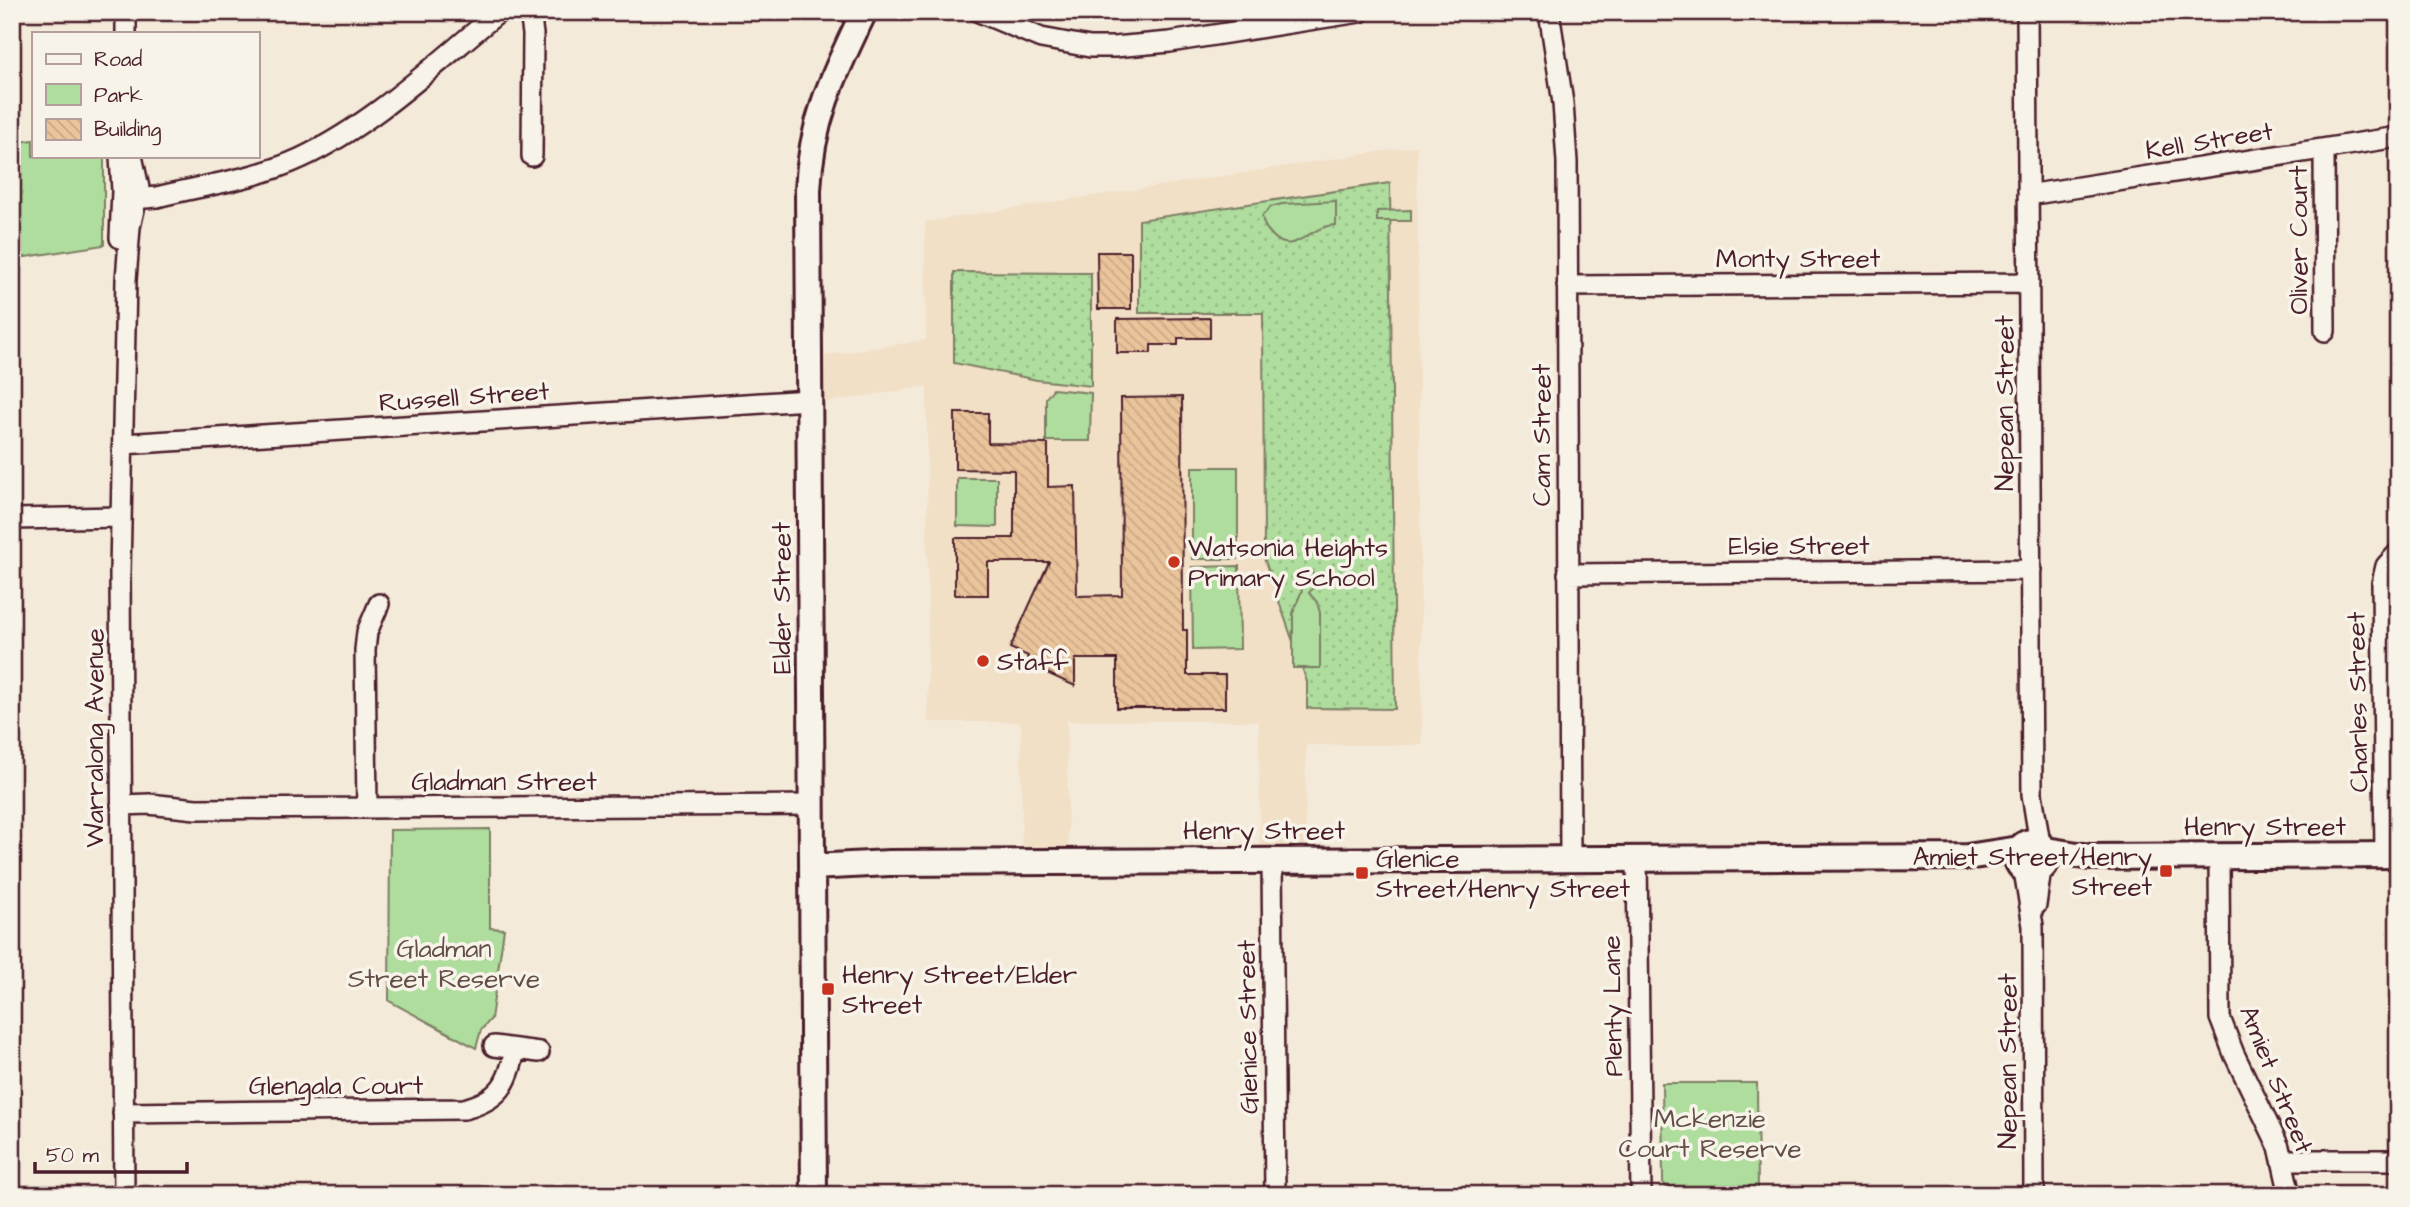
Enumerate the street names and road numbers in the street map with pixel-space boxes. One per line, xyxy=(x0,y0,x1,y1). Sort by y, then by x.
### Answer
street label: Kell Street xyxy=(2143,113,2276,169)
street label: Oliver Court xyxy=(2281,165,2317,314)
street label: Monty Street xyxy=(1716,241,1881,279)
street label: Nepean Street xyxy=(1987,315,2023,491)
street label: Cam Street xyxy=(1524,363,1560,506)
street label: Russell Street xyxy=(378,373,551,421)
street label: Elder Street xyxy=(764,522,800,674)
street label: Elsie Street xyxy=(1728,528,1870,564)
street label: Charles Street xyxy=(2338,611,2378,793)
street label: Warralong Avenue xyxy=(77,628,115,848)
street label: Gladman Street xyxy=(411,764,597,800)
street label: Henry Street xyxy=(2184,809,2347,847)
street label: Henry Street xyxy=(1183,813,1346,851)
street label: Plenty Lane xyxy=(1594,935,1634,1077)
street label: Glenice Street xyxy=(1228,939,1268,1114)
street label: Nepean Street xyxy=(1990,973,2026,1149)
street label: Amiet Street xyxy=(2230,1000,2322,1159)
street label: Glengala Court xyxy=(249,1068,424,1106)

